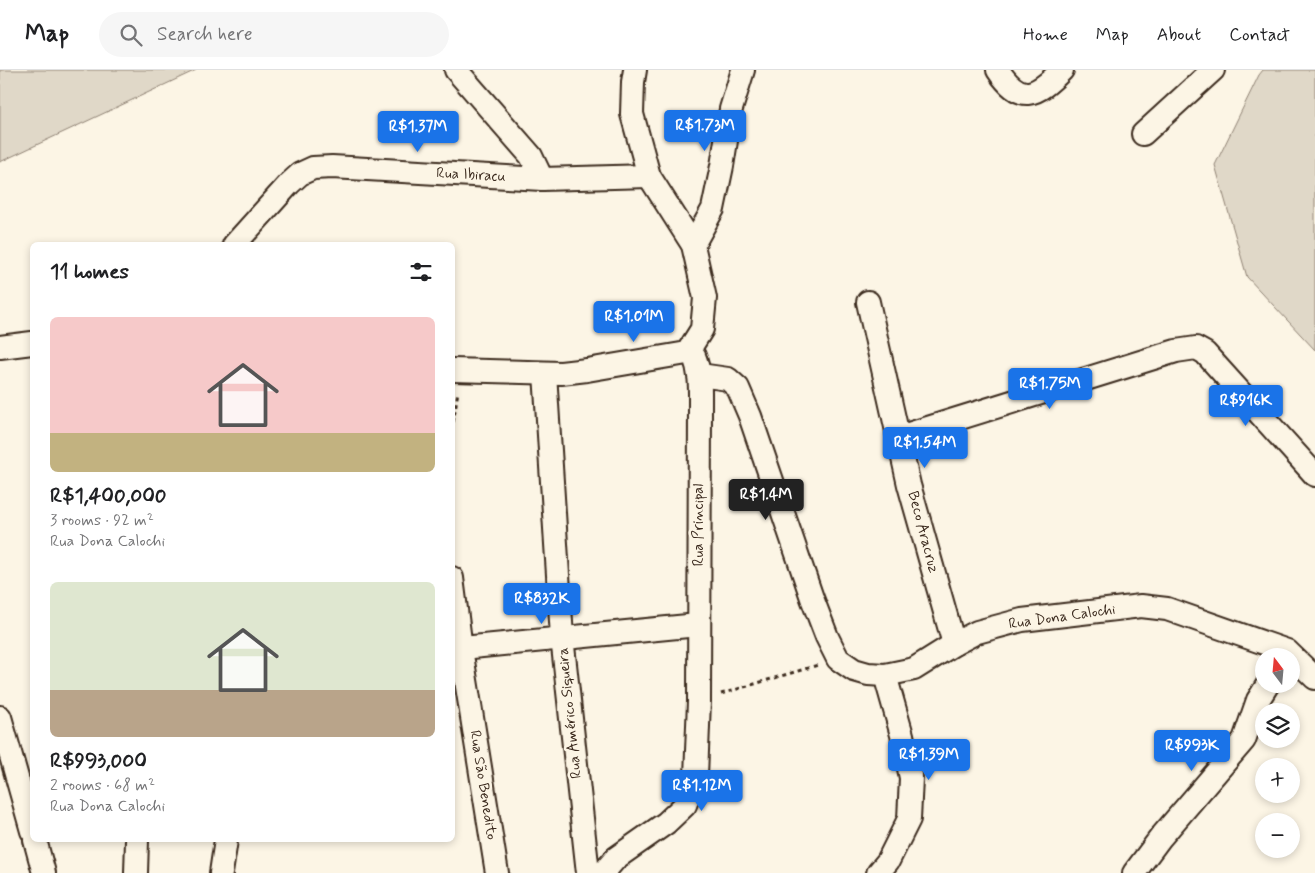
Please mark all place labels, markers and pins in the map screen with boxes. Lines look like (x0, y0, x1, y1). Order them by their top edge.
pin: R$1.73M (659, 109, 751, 152)
pin: R$1.37M (372, 111, 464, 153)
pin: R$1.01M (588, 300, 680, 343)
pin: R$1.75M (1004, 368, 1096, 410)
pin: R$916K (1205, 384, 1287, 427)
pin: R$1.54M (879, 426, 971, 469)
pin: R$1.4M (725, 478, 807, 521)
pin: R$832K (501, 582, 583, 625)
pin: R$993K (1151, 730, 1233, 772)
pin: R$1.39M (883, 738, 975, 781)
pin: R$1.12M (656, 770, 748, 812)

